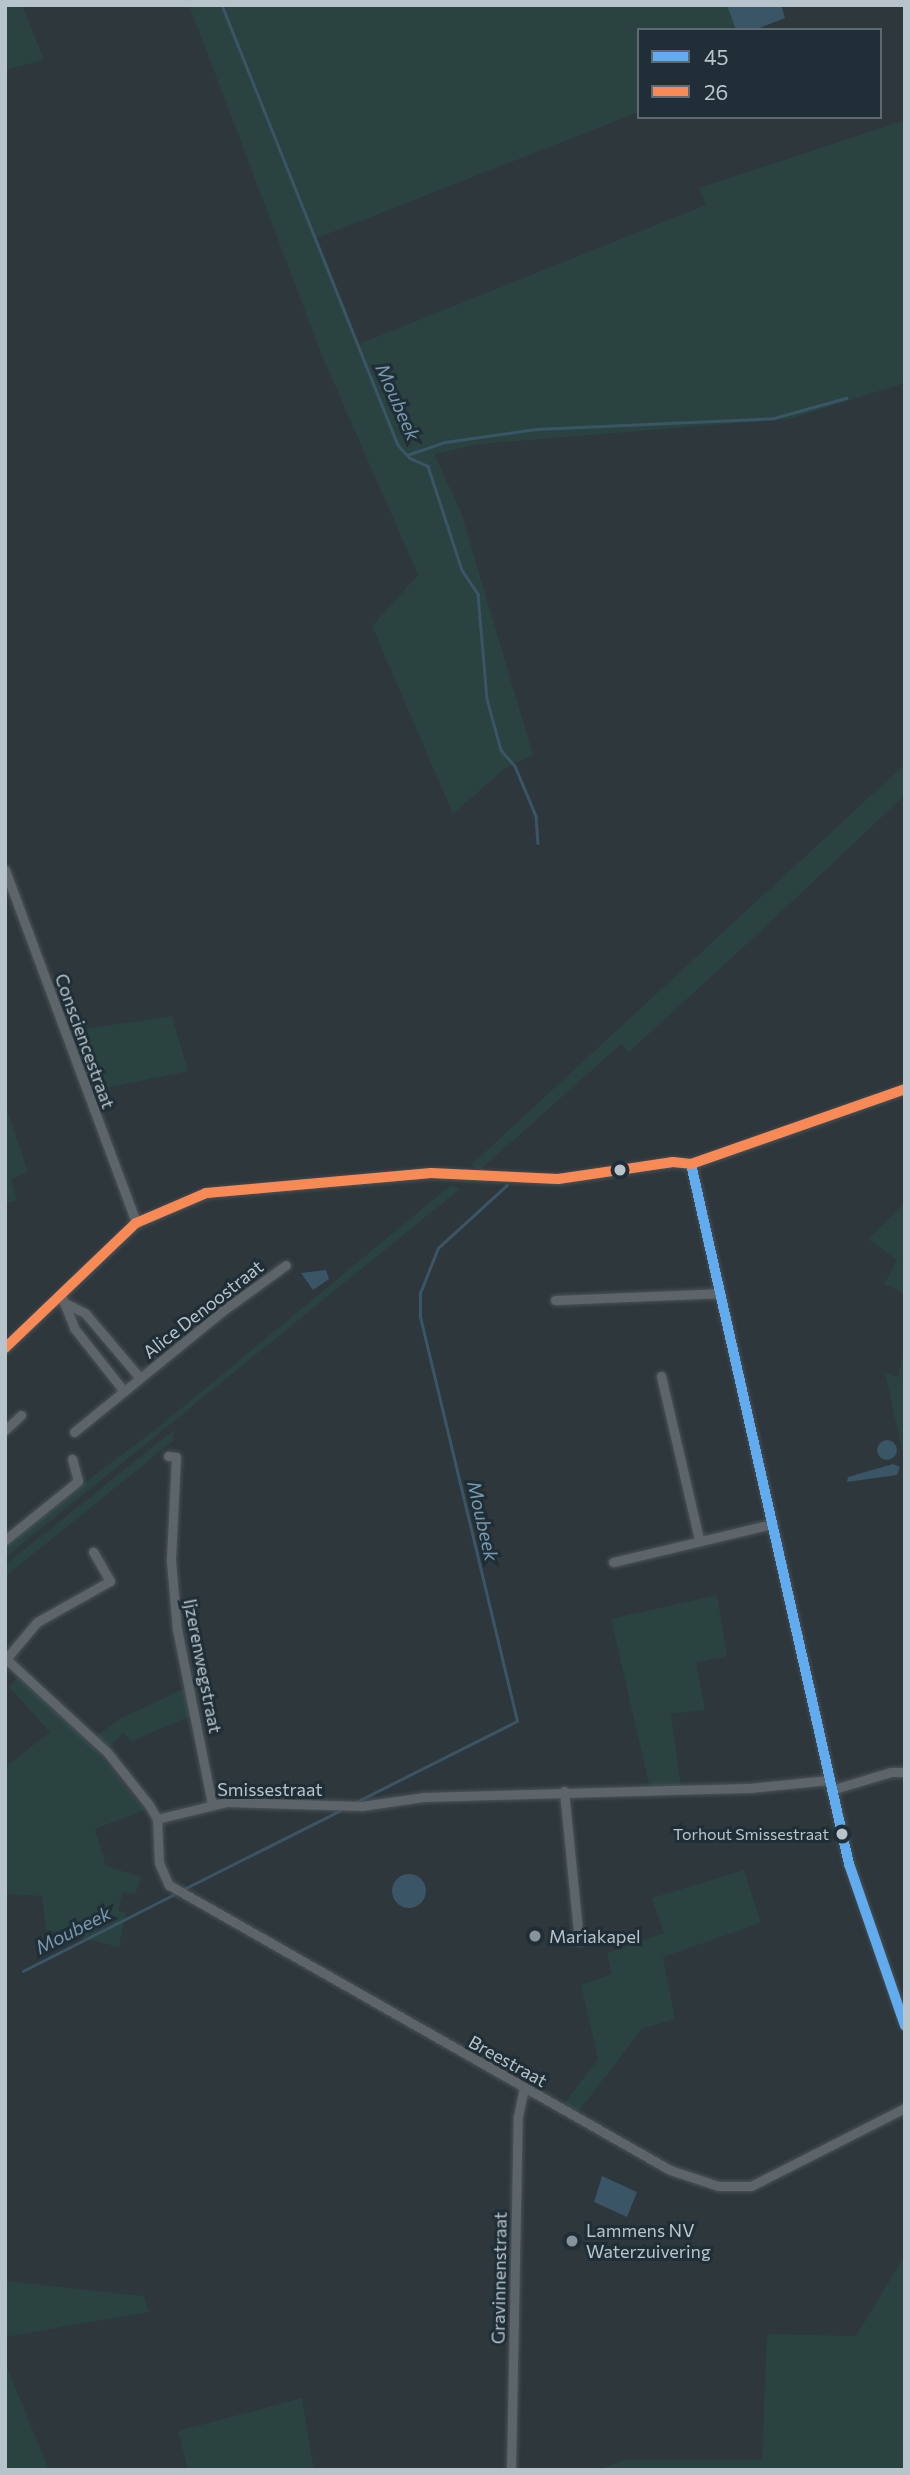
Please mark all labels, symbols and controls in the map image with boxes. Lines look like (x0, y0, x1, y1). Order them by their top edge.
legend (637, 28, 882, 119)
text: 45 (704, 44, 729, 69)
text: 26 (704, 79, 728, 104)
water label: Moubeek (371, 360, 425, 444)
street label: Consciencestraat (51, 971, 119, 1111)
unlabelled marker (613, 1163, 627, 1177)
street label: Alice Denoostraat (139, 1255, 267, 1363)
water label: Moubeek (463, 1479, 503, 1563)
street label: Ijzerenwegstraat (179, 1597, 227, 1735)
street label: Smissestraat (217, 1778, 323, 1800)
place label: Torhout Smissestraat (673, 1824, 829, 1844)
marker: Torhout Smissestraat (835, 1827, 849, 1841)
water label: Moubeek (31, 1901, 115, 1959)
place label: Mariakapel (549, 1925, 641, 1947)
marker: Mariakapel (527, 1928, 543, 1944)
street label: Breestraat (465, 2031, 551, 2091)
street label: Gravinnenstraat (487, 2212, 511, 2344)
place label: Lammens NV Waterzuivering (586, 2220, 711, 2262)
marker: Lammens NV Waterzuivering (564, 2233, 580, 2249)

